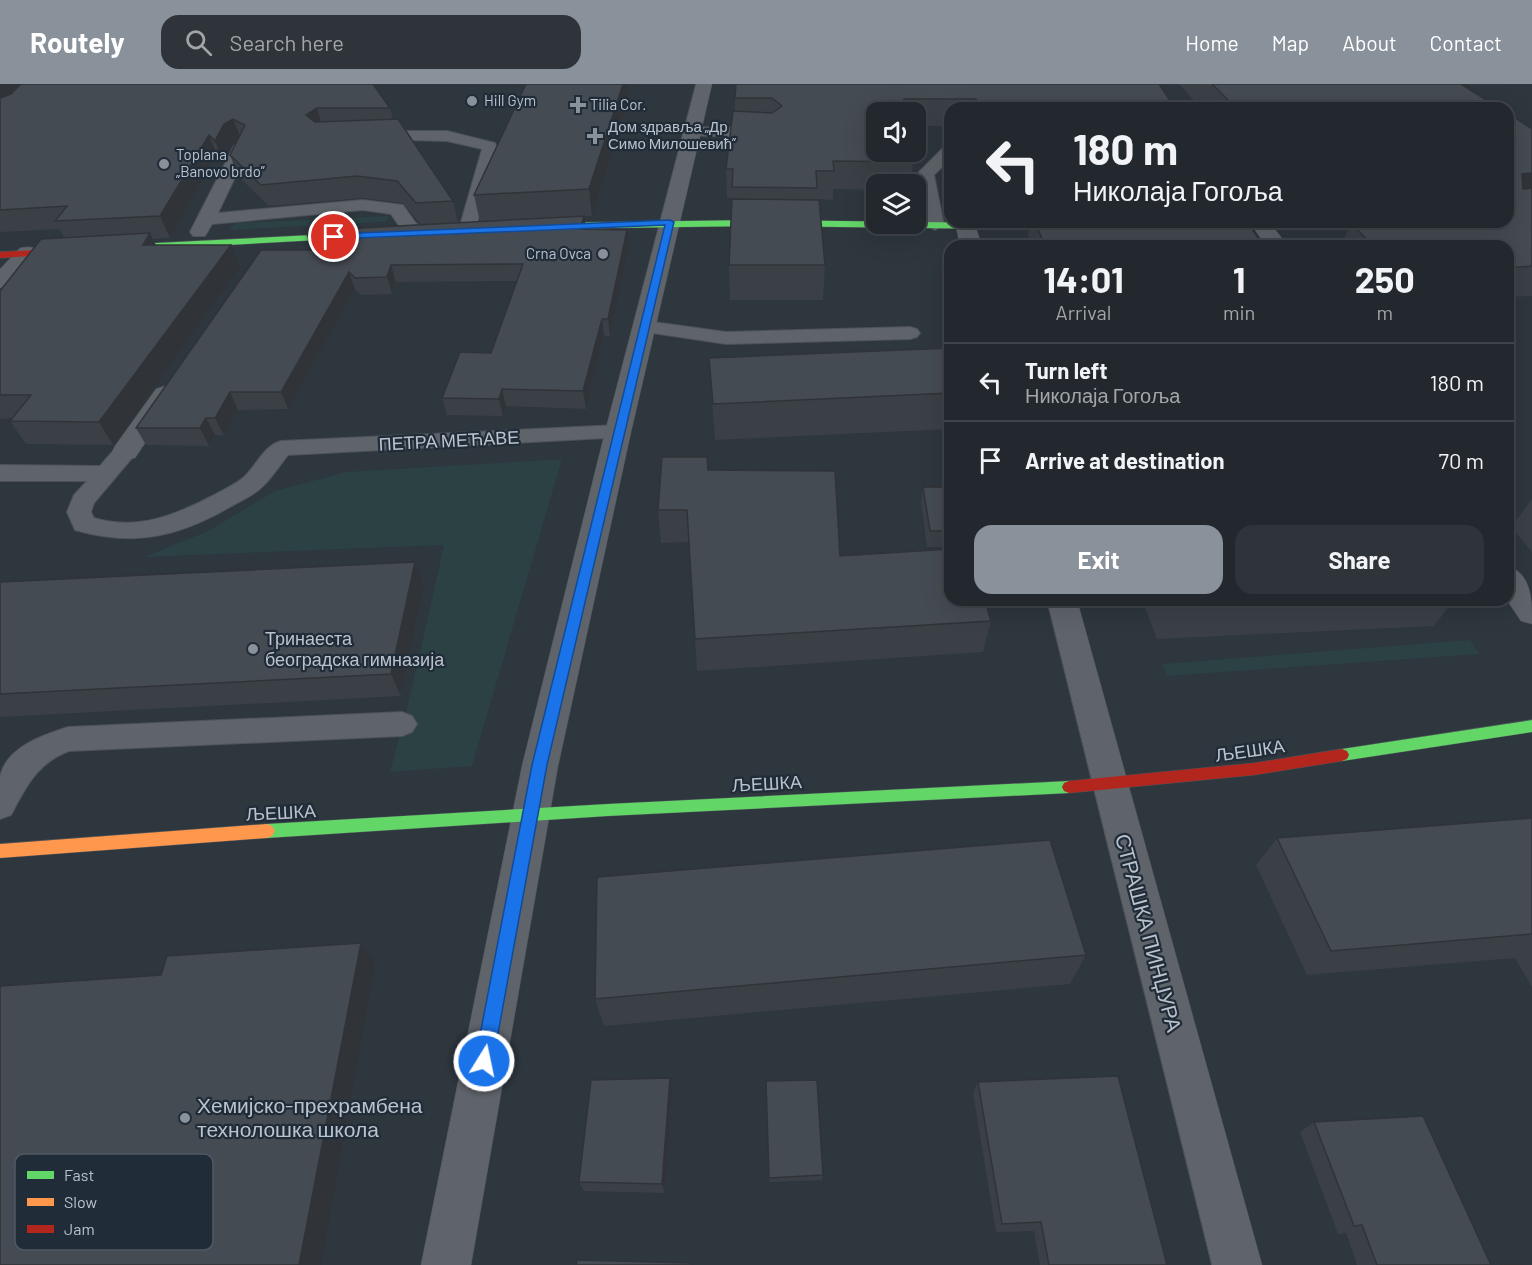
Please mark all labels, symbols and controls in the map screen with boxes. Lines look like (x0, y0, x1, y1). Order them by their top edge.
search box (161, 15, 581, 69)
text: Routely (30, 25, 125, 59)
icon: search (182, 26, 215, 59)
text: Search here (230, 29, 344, 55)
text: Home (1185, 30, 1239, 55)
text: Map (1272, 30, 1309, 55)
text: About (1342, 30, 1397, 55)
text: Contact (1430, 30, 1502, 55)
place label: Hill Gym (484, 91, 536, 109)
marker: Hill Gym (465, 94, 479, 108)
place label: Tilia Cor. (590, 95, 646, 113)
marker: Tilia Cor. (571, 98, 585, 112)
map controls (866, 102, 926, 234)
button: sound (866, 102, 926, 162)
place label: Дом здравља „Др Симо Милошевић” (608, 117, 736, 152)
text: 180 m (1073, 123, 1178, 173)
icon: left (974, 126, 1052, 204)
marker: Дом здравља „Др Симо Милошевић” (586, 127, 604, 145)
place label: Toplana „Banovo brdo” (176, 145, 265, 180)
marker: Toplana „Banovo brdo” (157, 157, 171, 171)
button: layers (866, 174, 926, 234)
text: Николаја Гогоља (1073, 174, 1283, 206)
pin (308, 211, 359, 262)
icon: arrive (317, 220, 350, 253)
place label: Crna Ovca (526, 244, 591, 262)
marker: Crna Ovca (596, 247, 610, 261)
text: 14:01 (1043, 257, 1124, 300)
text: 1 (1233, 257, 1246, 300)
text: 250 (1355, 257, 1415, 300)
text: Arrival (1056, 300, 1111, 324)
text: min (1223, 300, 1255, 324)
text: m (1376, 300, 1393, 324)
text: Turn left (1025, 357, 1108, 383)
icon: left (974, 366, 1007, 399)
text: 180 m (1430, 369, 1484, 395)
text: Николаја Гогоља (1025, 383, 1180, 407)
street label: ПЕТРА МЕЋАВЕ (378, 425, 520, 455)
icon: arrive (974, 444, 1007, 477)
text: Arrive at destination (1025, 447, 1224, 473)
text: 70 m (1439, 447, 1484, 473)
button: Exit (974, 525, 1223, 594)
button: Share (1235, 525, 1484, 594)
place label: Тринаеста београдска гимназија (265, 627, 445, 670)
marker: Тринаеста београдска гимназија (246, 642, 260, 656)
street label: ЉЕШКА (1214, 734, 1286, 766)
street label: ЉЕШКА (731, 770, 802, 796)
street label: ЉЕШКА (245, 799, 316, 825)
street label: СТРАШКА ПИНЏУРА (1111, 831, 1188, 1034)
position arrow (452, 1029, 516, 1093)
place label: Хемијско-прехрамбена технолошка школа (197, 1092, 423, 1141)
marker: Хемијско-прехрамбена технолошка школа (178, 1111, 192, 1125)
legend (15, 1154, 213, 1250)
text: Fast (64, 1165, 94, 1184)
text: Slow (64, 1192, 97, 1211)
text: Jam (64, 1219, 95, 1238)

